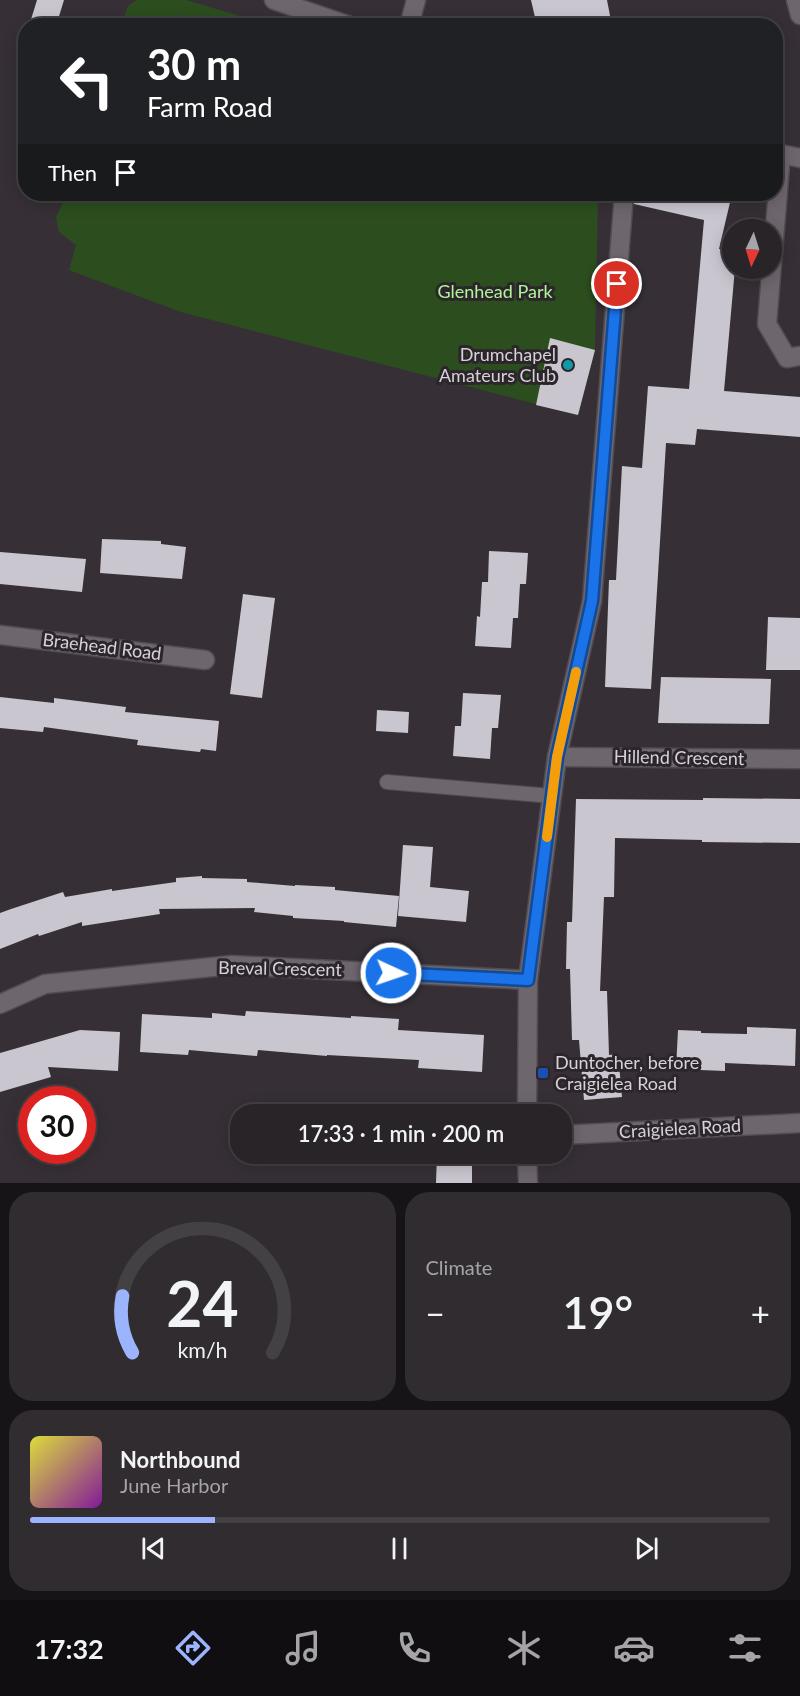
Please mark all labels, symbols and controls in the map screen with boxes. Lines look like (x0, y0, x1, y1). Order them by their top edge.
text: 30 m (147, 39, 241, 89)
icon: left (48, 42, 126, 120)
text: Farm Road (147, 90, 273, 123)
icon: arrive (109, 156, 142, 189)
text: Then (48, 159, 97, 186)
north arrow (722, 219, 782, 279)
map controls (722, 219, 782, 279)
pin (591, 258, 642, 309)
icon: arrive (600, 267, 633, 300)
park label: Glenhead Park (437, 280, 553, 302)
place label: Drumchapel Amateurs Club (439, 343, 556, 386)
marker: Drumchapel Amateurs Club (561, 358, 575, 372)
street label: Braehead Road (42, 628, 163, 664)
street label: Hillend Crescent (614, 745, 745, 769)
position arrow (359, 941, 423, 1005)
street label: Breval Crescent (218, 956, 343, 980)
place label: Duntocher, before Craigielea Road (555, 1051, 699, 1094)
marker: Duntocher, before Craigielea Road (536, 1066, 550, 1080)
speed limit sign: 30 (18, 1086, 96, 1164)
street label: Craigielea Road (618, 1114, 741, 1142)
text: 17:33 · 1 min · 200 m (298, 1120, 504, 1147)
text: Climate (426, 1255, 492, 1279)
text: 24 (166, 1265, 238, 1340)
text: 19° (562, 1285, 633, 1339)
text: − (426, 1293, 445, 1333)
text: + (751, 1293, 770, 1333)
text: km/h (177, 1338, 227, 1364)
text: Northbound (120, 1446, 240, 1473)
text: June Harbor (120, 1473, 228, 1497)
icon: previous (137, 1532, 170, 1565)
icon: pause (383, 1532, 416, 1565)
icon: next (630, 1532, 663, 1565)
icon: directions (172, 1627, 214, 1669)
icon: music (282, 1627, 324, 1669)
icon: phone (393, 1627, 435, 1669)
icon: climate (503, 1627, 545, 1669)
icon: car (613, 1627, 655, 1669)
icon: filters (724, 1627, 766, 1669)
text: 17:32 (34, 1632, 104, 1665)

